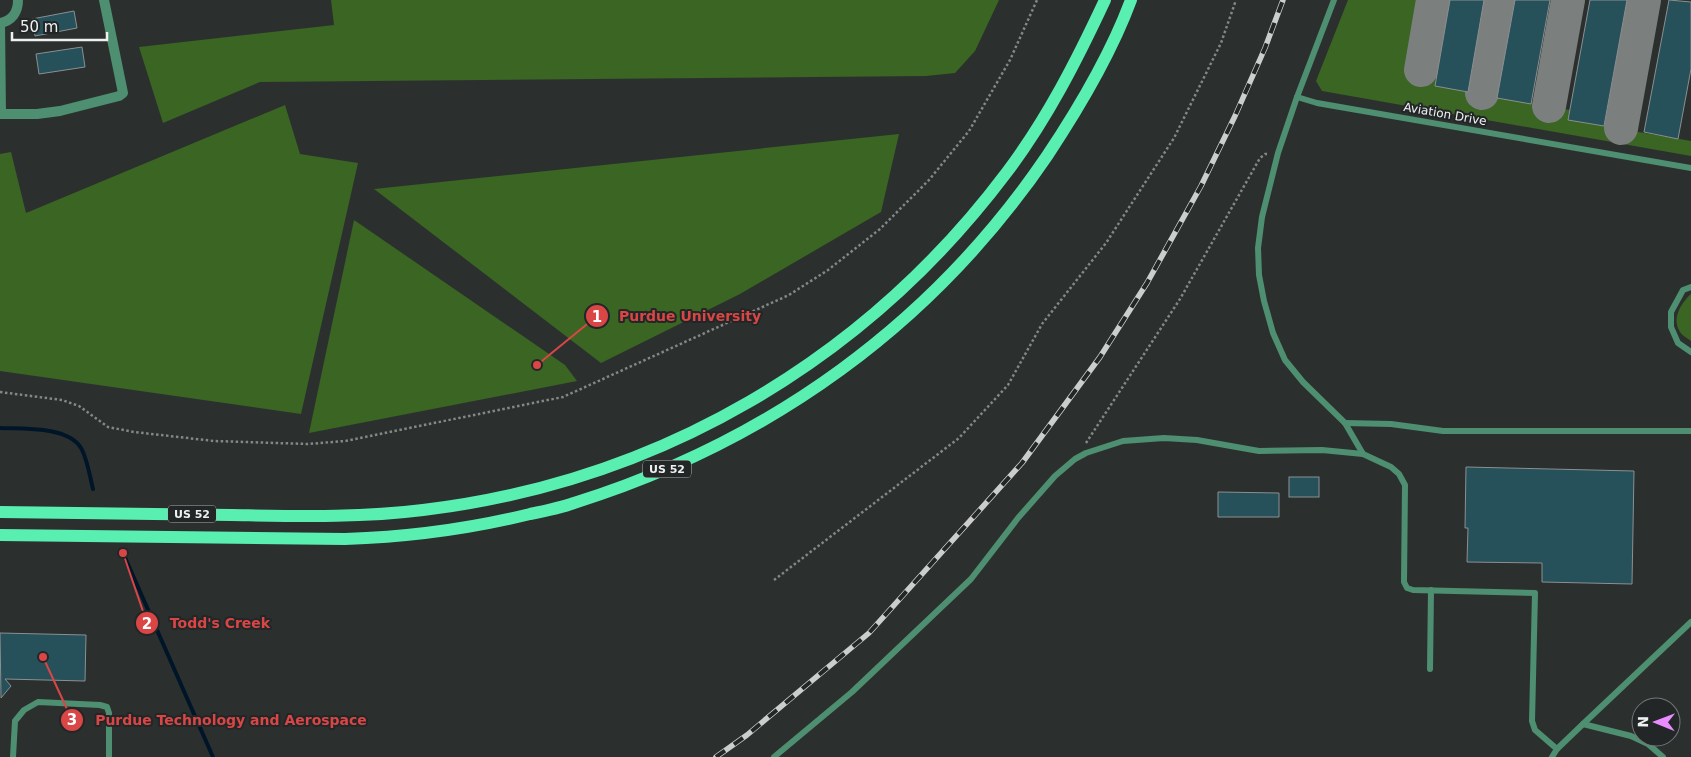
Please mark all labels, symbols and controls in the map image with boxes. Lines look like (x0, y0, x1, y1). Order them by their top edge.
scale bar (12, 10, 108, 42)
text: 50 m (20, 18, 58, 36)
street label: Aviation Drive (1402, 100, 1488, 128)
callout: Purdue University (584, 302, 771, 331)
text: 1 (592, 308, 602, 326)
text: Purdue University (619, 308, 761, 324)
road number: US 52 (643, 460, 691, 478)
road number: US 52 (168, 506, 216, 522)
callout: Todd's Creek (135, 609, 280, 638)
text: 2 (142, 615, 152, 633)
text: Todd's Creek (170, 615, 271, 631)
north arrow (1631, 697, 1681, 747)
callout: Purdue Technology and Aerospace (60, 705, 377, 734)
text: 3 (67, 711, 77, 729)
text: Purdue Technology and Aerospace (95, 712, 367, 728)
text: N (1635, 716, 1651, 728)

